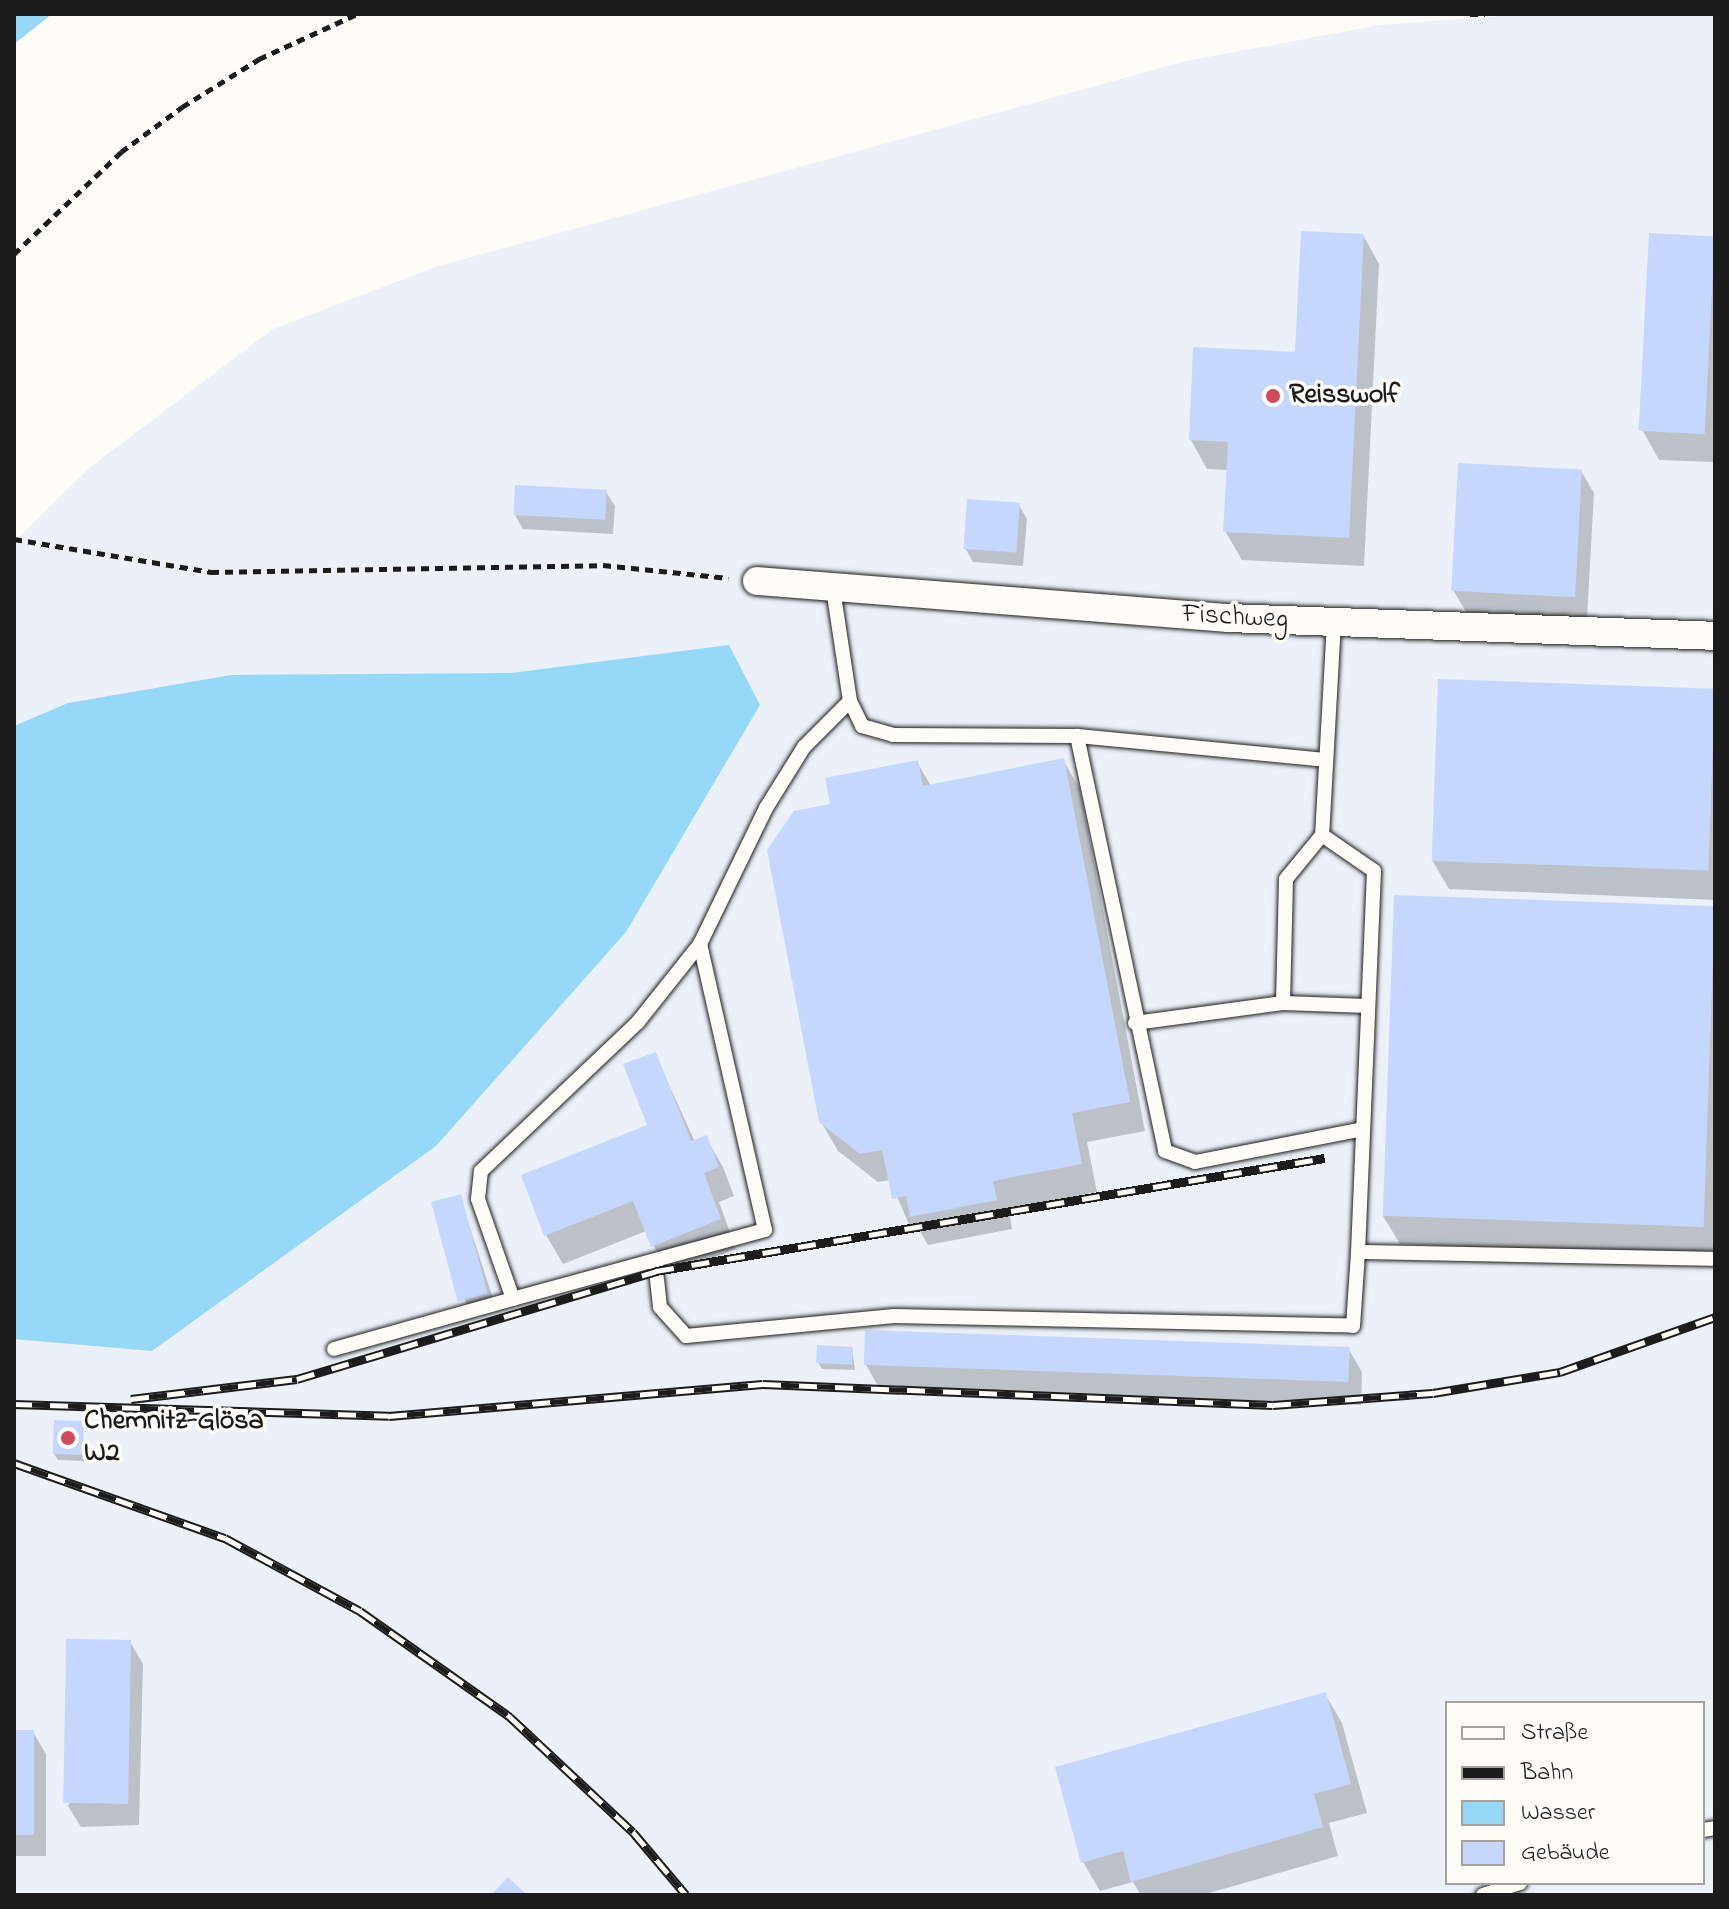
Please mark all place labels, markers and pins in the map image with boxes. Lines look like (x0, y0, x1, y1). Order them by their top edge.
place label: Reisswolf (1289, 379, 1400, 413)
marker: Reisswolf (1264, 387, 1282, 405)
place label: Chemnitz-Glösa W2 (84, 1405, 264, 1471)
marker: Chemnitz-Glösa W2 (59, 1429, 77, 1447)

